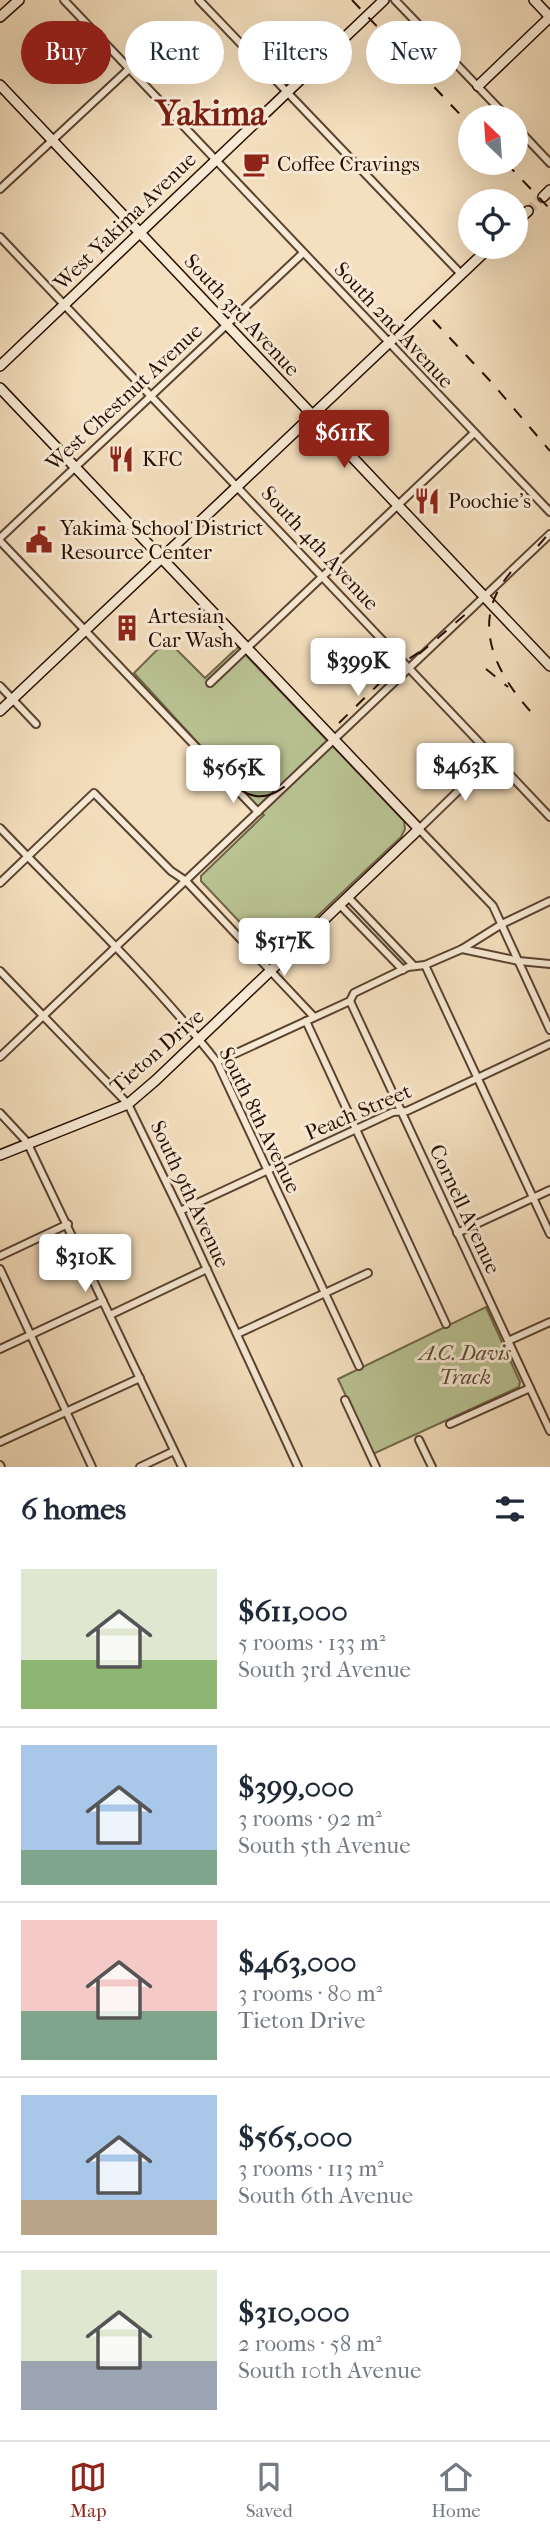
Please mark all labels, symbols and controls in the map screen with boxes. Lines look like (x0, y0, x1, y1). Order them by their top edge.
chip: Buy (21, 21, 111, 84)
chip: Rent (125, 21, 224, 84)
chip: Filters (238, 21, 352, 84)
chip: New (366, 21, 461, 84)
district label: Yakima (154, 93, 267, 134)
north arrow (458, 105, 528, 175)
map controls (458, 105, 528, 259)
street label: West Yakima Avenue (48, 147, 201, 296)
cafe icon: Coffee Cravings (241, 149, 271, 179)
place label: Coffee Cravings (277, 152, 420, 176)
button: locate (458, 189, 528, 259)
street label: South 3rd Avenue (179, 249, 305, 381)
street label: South 2nd Avenue (329, 257, 459, 393)
street label: West Chestnut Avenue (40, 319, 207, 476)
pin: $611K (295, 410, 393, 470)
text: $611K (315, 419, 373, 446)
restaurant icon: KFC (106, 444, 136, 474)
place label: KFC (142, 447, 183, 471)
street label: South 4th Avenue (256, 481, 384, 615)
restaurant icon: Poochie's (412, 486, 442, 516)
place label: Poochie's (448, 489, 531, 513)
place label: Yakima School District Resource Center (59, 516, 264, 564)
public building icon: Yakima School District Resource Center (24, 525, 54, 555)
place label: Artesian Car Wash (147, 604, 234, 652)
building icon: Artesian Car Wash (112, 613, 142, 643)
pin: $399K (309, 638, 407, 698)
text: $399K (327, 647, 389, 674)
pin: $463K (416, 744, 514, 803)
pin: $565K (184, 746, 282, 805)
text: $463K (433, 752, 497, 779)
text: $565K (202, 754, 264, 781)
pin: $517K (235, 918, 333, 978)
text: $517K (255, 927, 313, 954)
street label: Tieton Drive (105, 1004, 209, 1098)
street label: South 8th Avenue (214, 1043, 306, 1197)
street label: Peach Street (301, 1079, 415, 1145)
street label: South 9th Avenue (145, 1117, 235, 1271)
street label: Cornell Avenue (425, 1141, 505, 1277)
pin: $310K (36, 1234, 134, 1294)
text: $310K (55, 1243, 115, 1270)
park label: A.C. Davis Track (417, 1341, 511, 1389)
icon: filters (491, 1490, 529, 1528)
text: 6 homes (21, 1492, 126, 1527)
text: $611,000 (238, 1594, 348, 1629)
icon: home (77, 1597, 161, 1681)
text: 5 rooms · 133 m² (238, 1629, 385, 1656)
text: South 3rd Avenue (238, 1656, 411, 1683)
text: $399,000 (238, 1770, 354, 1805)
icon: home (77, 1773, 161, 1857)
text: 3 rooms · 92 m² (238, 1805, 382, 1832)
text: South 5th Avenue (238, 1832, 411, 1859)
text: $463,000 (238, 1945, 357, 1980)
icon: home (77, 1948, 161, 2032)
text: 3 rooms · 80 m² (238, 1980, 382, 2007)
text: Tieton Drive (238, 2007, 365, 2034)
text: $565,000 (238, 2120, 353, 2155)
icon: home (77, 2123, 161, 2207)
text: 3 rooms · 113 m² (238, 2155, 384, 2182)
text: South 6th Avenue (238, 2182, 413, 2209)
text: $310,000 (238, 2295, 350, 2330)
icon: home (77, 2298, 161, 2382)
text: 2 rooms · 58 m² (238, 2330, 382, 2357)
text: South 10th Avenue (238, 2357, 421, 2384)
tab: Map (69, 2458, 107, 2522)
tab: Saved (246, 2458, 293, 2522)
tab: Home (431, 2458, 481, 2522)

